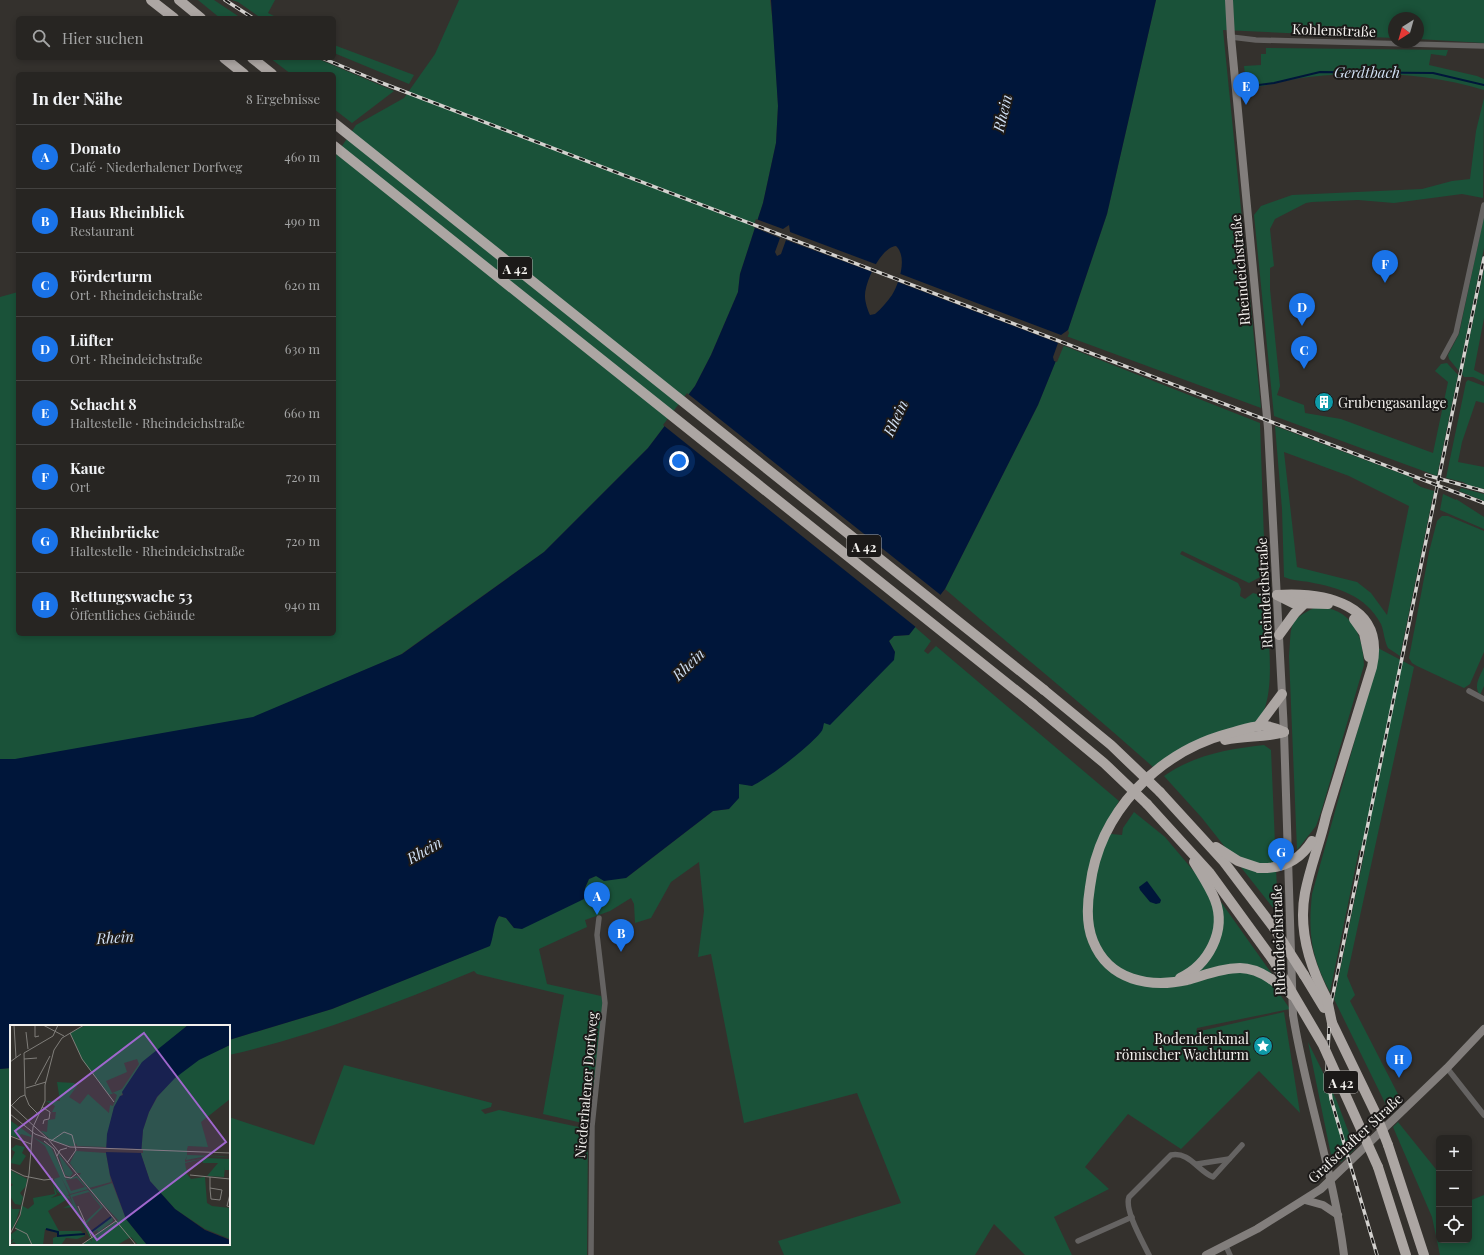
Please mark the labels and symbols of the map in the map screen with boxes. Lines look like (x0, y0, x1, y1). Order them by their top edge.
north arrow (1388, 12, 1424, 48)
street label: Kohlenstraße (1292, 19, 1376, 41)
water label: Gerdtbach (1334, 62, 1400, 82)
pin: E (1233, 72, 1259, 105)
water label: Rhein (988, 92, 1016, 135)
street label: Rheindeichstraße (1226, 214, 1254, 326)
pin: F (1372, 250, 1398, 283)
road number: A 42 (498, 257, 532, 279)
pin: D (1289, 293, 1315, 326)
pin: C (1291, 336, 1317, 369)
building icon: Grubengasanlage (1313, 391, 1335, 413)
place label: Grubengasanlage (1338, 393, 1447, 412)
water label: Rhein (878, 397, 912, 440)
your location (669, 451, 689, 471)
road number: A 42 (847, 535, 881, 557)
street label: Rheindeichstraße (1252, 537, 1276, 649)
water label: Rhein (667, 644, 708, 685)
water label: Rhein (402, 832, 445, 869)
pin: G (1268, 838, 1294, 871)
pin: A (584, 882, 610, 915)
street label: Rheindeichstraße (1267, 884, 1289, 996)
pin: B (608, 919, 634, 952)
water label: Rhein (95, 926, 134, 948)
street label: Niederhalener Dorfweg (570, 1010, 602, 1159)
inset map (10, 1025, 230, 1245)
place label: Bodendenkmal römischer Wachturm (1116, 1029, 1250, 1064)
place icon: Bodendenkmal römischer Wachturm (1252, 1035, 1274, 1057)
pin: H (1386, 1045, 1412, 1078)
road number: A 42 (1324, 1071, 1358, 1093)
street label: Grafschafter Straße (1304, 1089, 1406, 1187)

